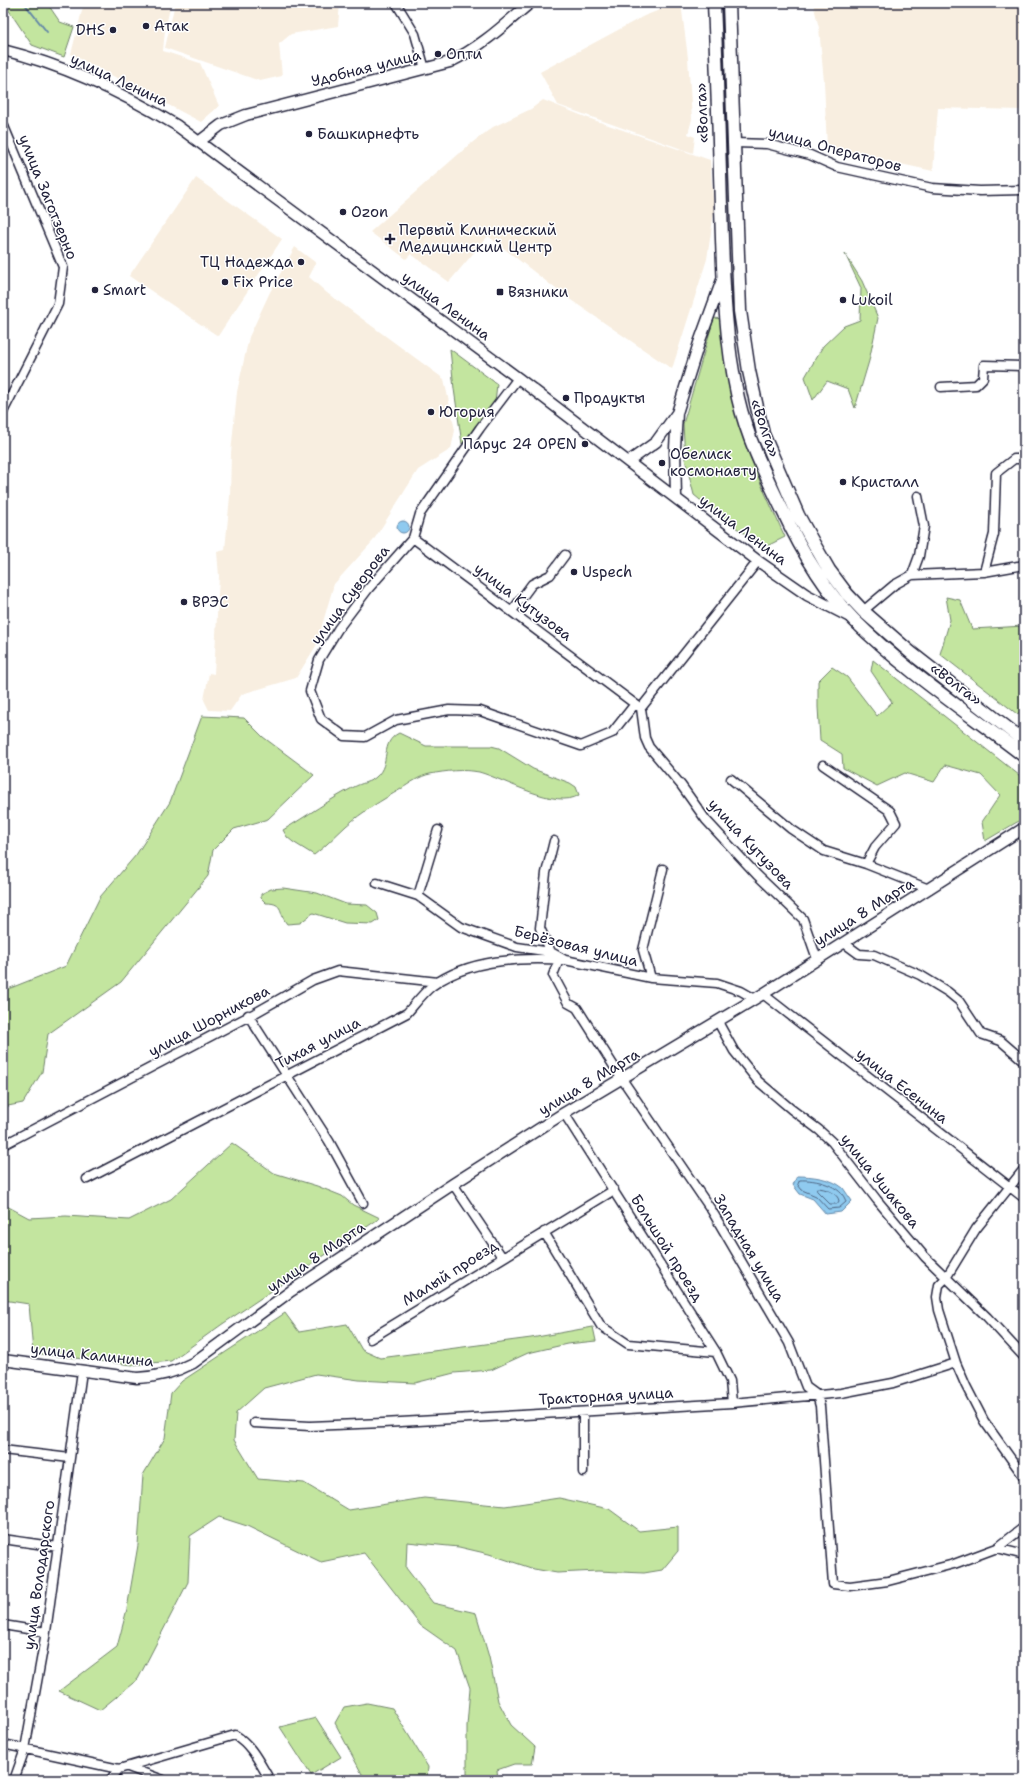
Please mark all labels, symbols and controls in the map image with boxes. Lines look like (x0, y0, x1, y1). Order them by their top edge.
place label: Атак (154, 16, 189, 36)
place label: DHS (76, 20, 105, 40)
marker: Атак (141, 21, 151, 31)
marker: DHS (108, 25, 118, 35)
place label: Опти (446, 44, 482, 64)
street label: Удобная улица (309, 45, 424, 91)
street label: улица Ленина (67, 49, 172, 112)
marker: Опти (433, 49, 443, 59)
street label: «Волга» (691, 83, 713, 143)
street label: улица Операторов (766, 122, 904, 176)
place label: Башкирнефть (317, 124, 419, 144)
marker: Башкирнефть (304, 129, 314, 139)
street label: улица Заготзерно (14, 132, 82, 262)
place label: Ozon (351, 202, 388, 222)
marker: Ozon (338, 207, 348, 217)
place label: Первый Клинический Медицинский Центр (399, 220, 557, 257)
marker: Первый Клинический Медицинский Центр (384, 233, 396, 245)
place label: ТЦ Надежда (200, 252, 294, 272)
marker: ТЦ Надежда (296, 257, 306, 267)
street label: улица Ленина (398, 267, 495, 345)
place label: Fix Price (233, 272, 293, 292)
marker: Fix Price (220, 277, 230, 287)
place label: Smart (103, 280, 146, 300)
place label: Вязники (508, 282, 569, 302)
marker: Smart (90, 285, 100, 295)
marker: Вязники (495, 287, 505, 297)
place label: Lukoil (851, 290, 893, 310)
marker: Lukoil (838, 295, 848, 305)
place label: Продукты (574, 388, 645, 408)
marker: Продукты (561, 393, 571, 403)
street label: «Волга» (746, 396, 784, 460)
place label: Югория (439, 402, 495, 422)
marker: Югория (426, 407, 436, 417)
place label: Парус 24 OPEN (463, 434, 577, 454)
marker: Парус 24 OPEN (580, 439, 590, 449)
place label: Обелиск космонавту (670, 444, 757, 481)
marker: Обелиск космонавту (657, 458, 667, 468)
place label: Кристалл (851, 472, 920, 492)
marker: Кристалл (838, 477, 848, 487)
street label: улица Ленина (695, 490, 792, 570)
street label: улица Суворова (306, 541, 394, 649)
street label: улица Кутузова (470, 559, 577, 646)
place label: Uspech (582, 562, 632, 582)
marker: Uspech (569, 567, 579, 577)
place label: ВРЭС (192, 592, 229, 612)
marker: ВРЭС (179, 597, 189, 607)
street label: «Волга» (926, 658, 986, 710)
street label: улица Кутузова (704, 794, 799, 894)
street label: улица 8 Марта (810, 873, 918, 951)
street label: Берёзовая улица (512, 921, 641, 971)
street label: улица Шорникова (145, 980, 274, 1061)
street label: Тихая улица (272, 1012, 364, 1074)
street label: улица 8 Марта (535, 1044, 644, 1120)
street label: улица Есенина (852, 1044, 953, 1129)
street label: улица Ушакова (836, 1130, 925, 1233)
street label: Западная улица (709, 1190, 789, 1306)
street label: Большой проезд (626, 1191, 708, 1306)
street label: улица 8 Марта (263, 1216, 369, 1297)
street label: Малый проезд (398, 1235, 502, 1311)
street label: улица Калинина (29, 1339, 155, 1371)
street label: Тракторная улица (538, 1382, 675, 1410)
street label: улица Володарского (19, 1499, 59, 1651)

